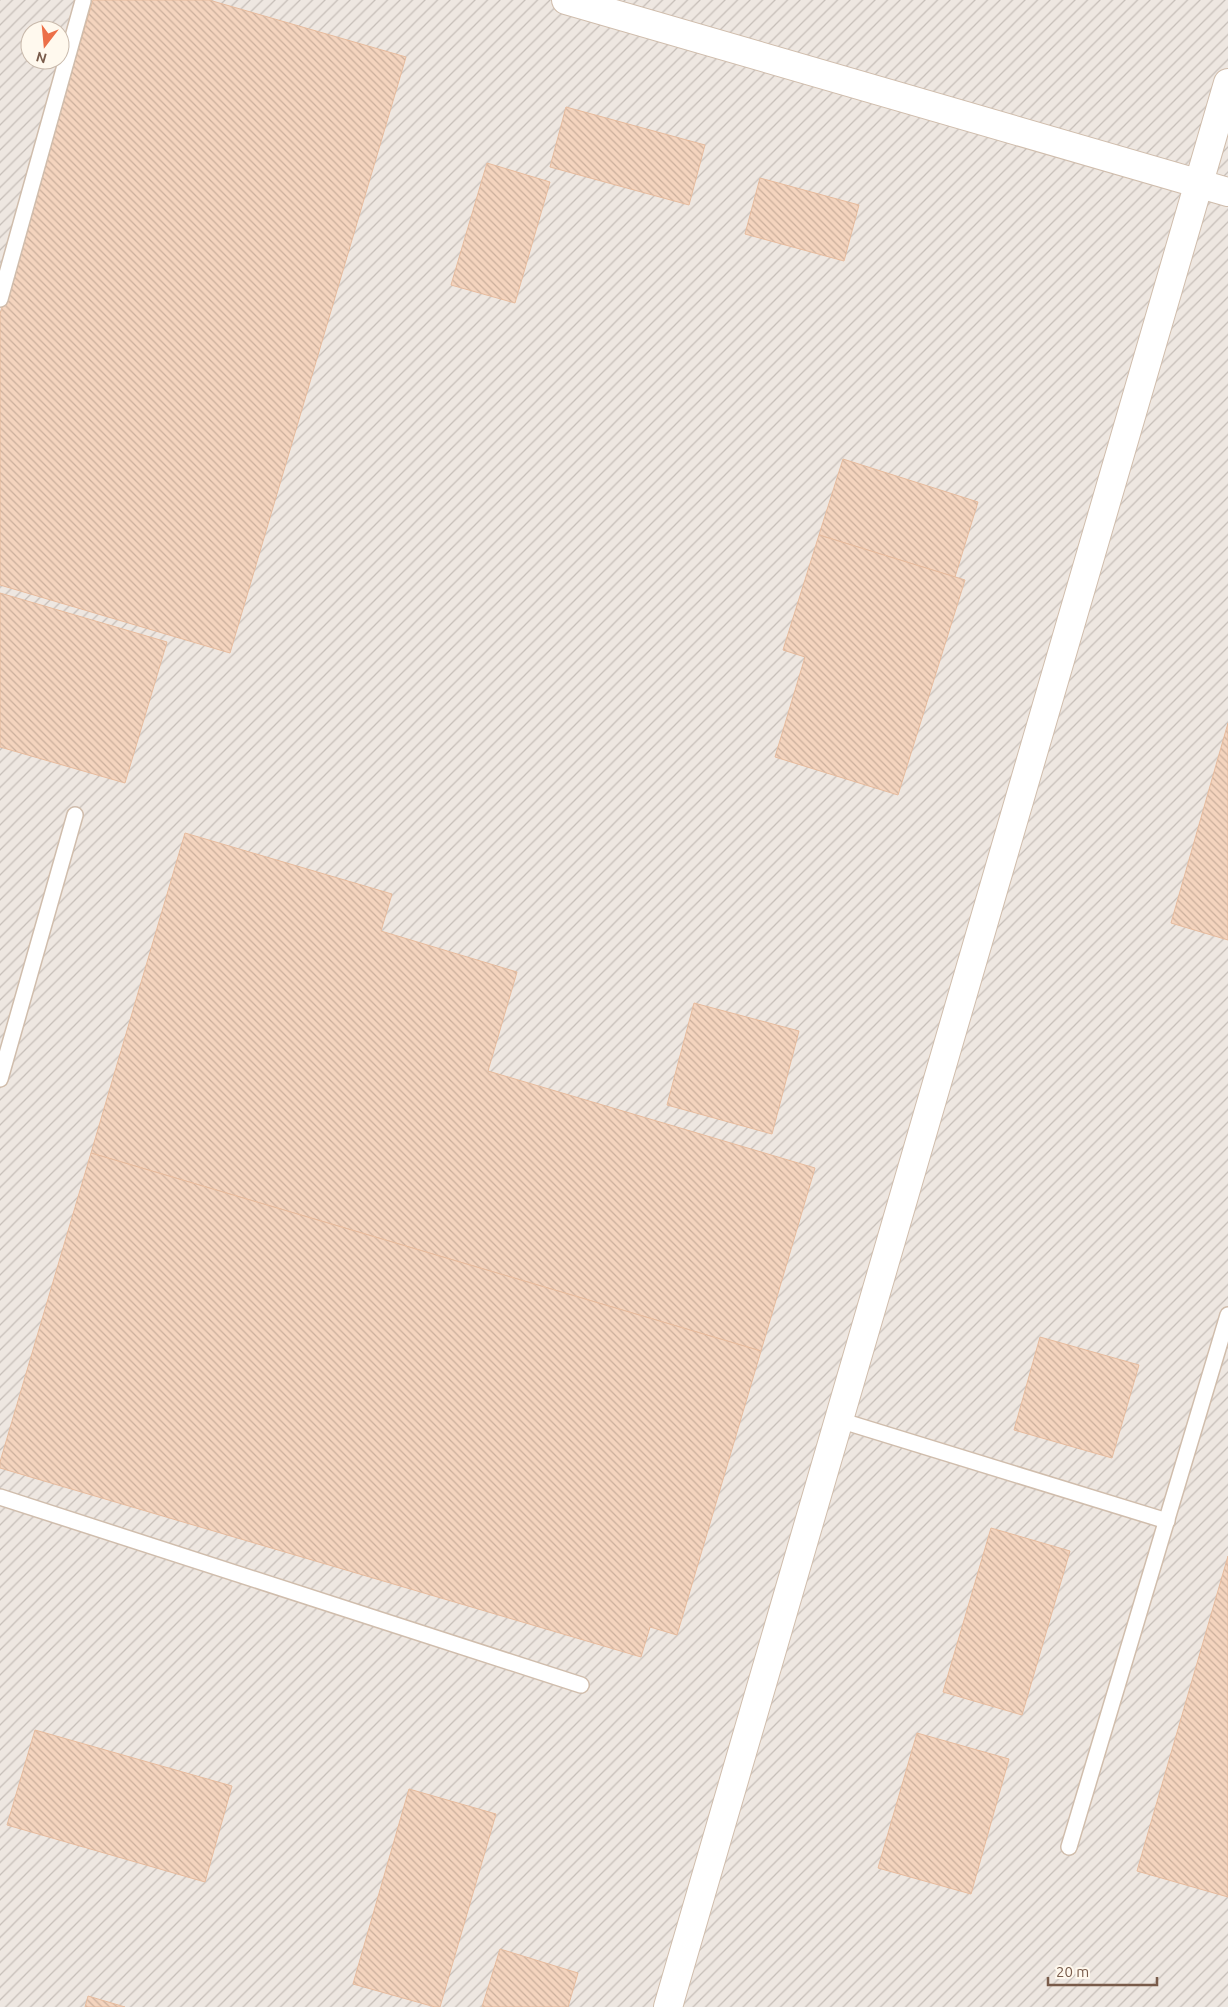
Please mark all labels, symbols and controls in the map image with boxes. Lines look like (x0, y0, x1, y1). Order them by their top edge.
north arrow (20, 20, 70, 70)
text: N (34, 48, 49, 67)
scale bar (1048, 1954, 1157, 1986)
text: 20 m (1056, 1963, 1089, 1980)

